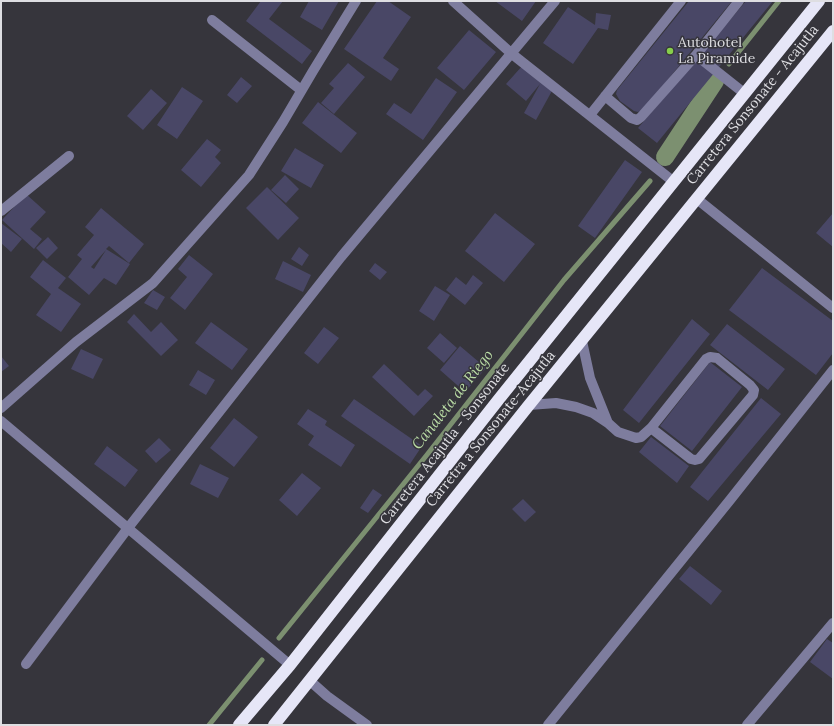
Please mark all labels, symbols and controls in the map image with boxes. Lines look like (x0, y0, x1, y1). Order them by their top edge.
street label: Carretera Sonsonate - Acajutla (683, 22, 823, 188)
place label: Autohotel La Piramide (678, 35, 755, 68)
marker: Autohotel La Piramide (665, 46, 675, 56)
water label: Canaleta de Riego (409, 347, 497, 453)
street label: Carretra a Sonsonate-Acajutla (423, 348, 559, 510)
street label: Carretera Acajutla - Sonsonate (377, 360, 513, 528)

